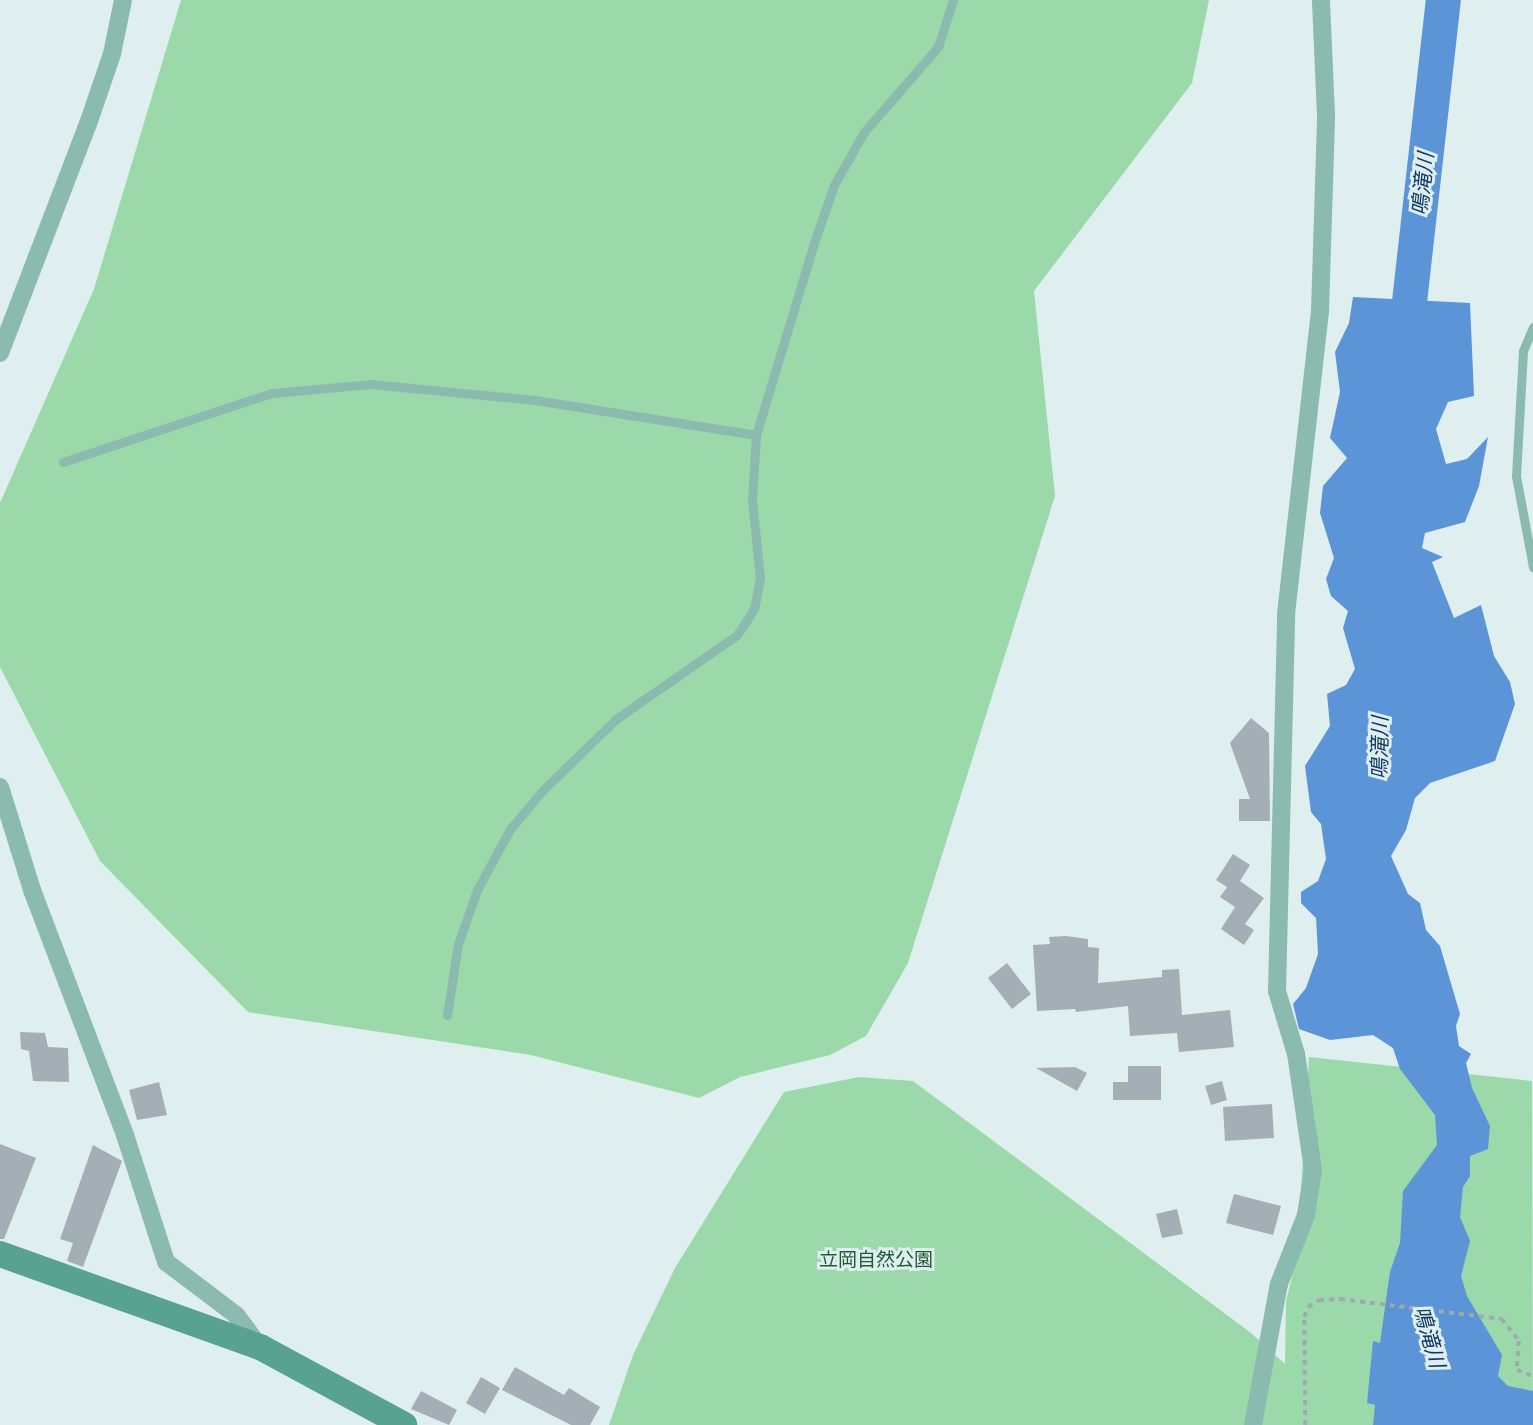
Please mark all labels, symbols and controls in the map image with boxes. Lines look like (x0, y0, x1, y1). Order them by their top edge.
water label: 鳴滝川 (1407, 151, 1439, 217)
water label: 鳴滝川 (1367, 716, 1393, 780)
park label: 立岡自然公園 (819, 1249, 933, 1271)
water label: 鳴滝川 (1408, 1303, 1450, 1371)

